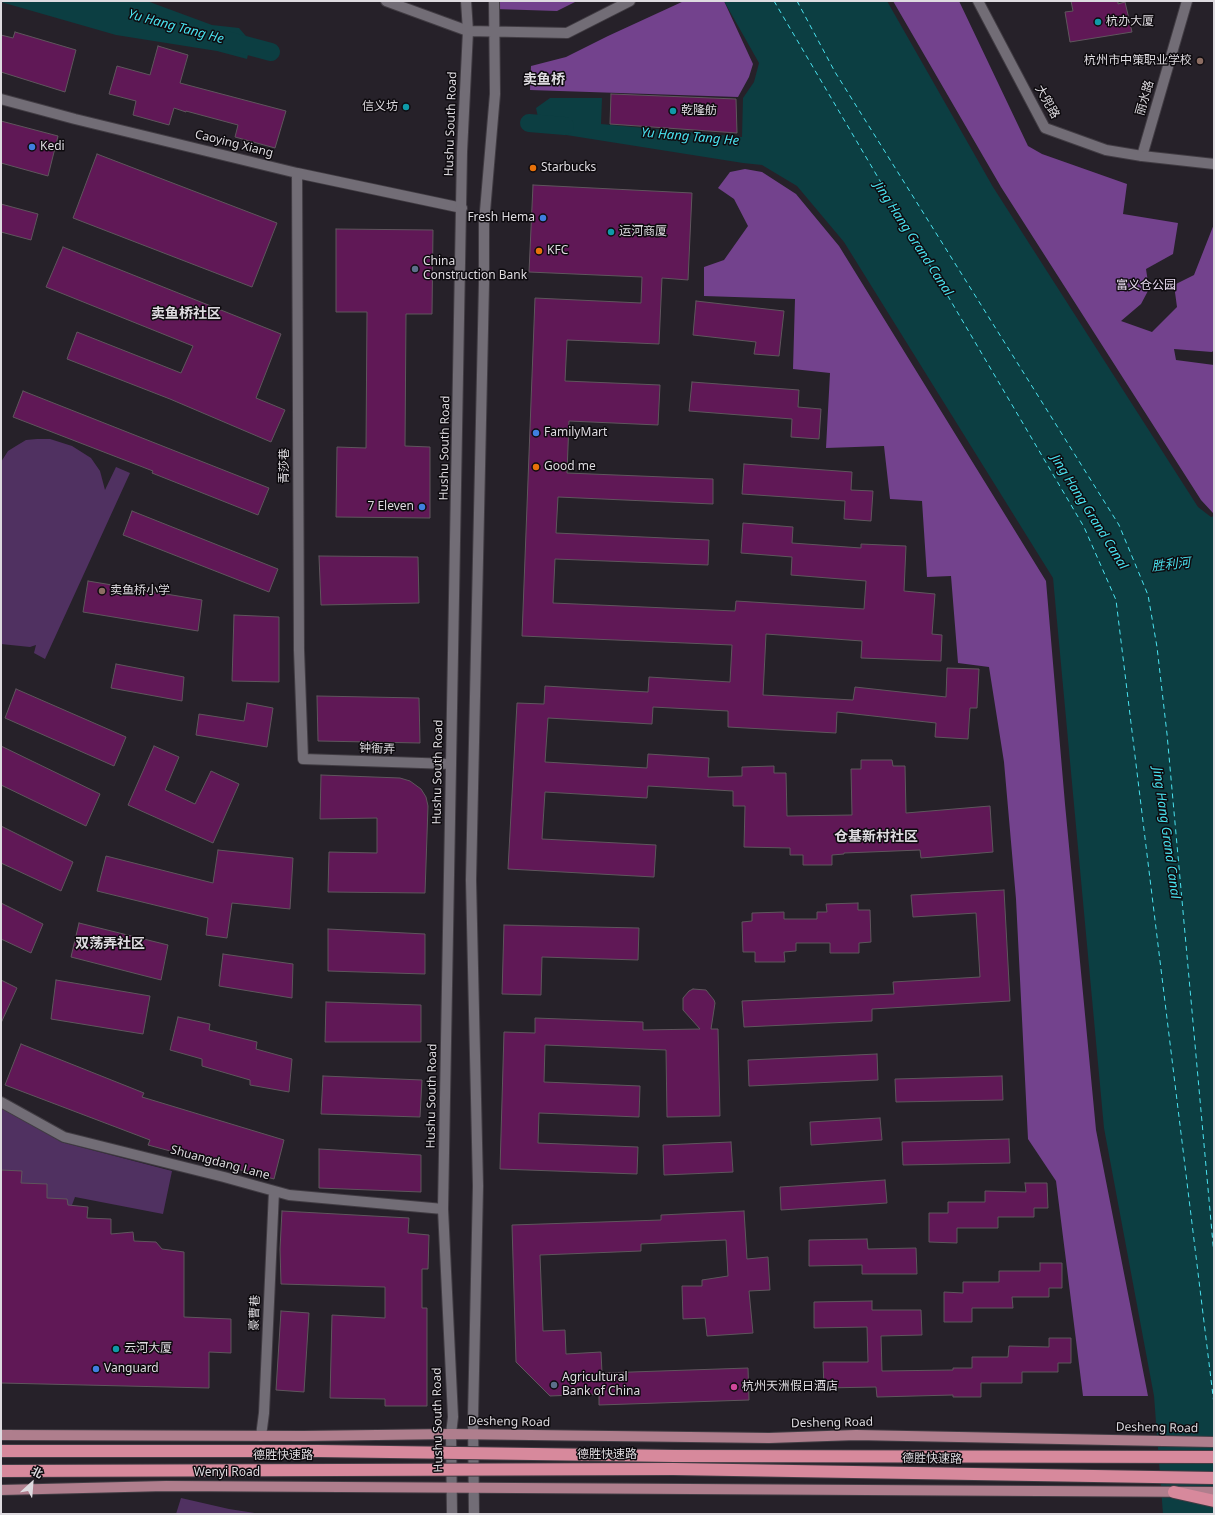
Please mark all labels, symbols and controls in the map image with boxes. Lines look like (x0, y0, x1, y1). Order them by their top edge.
water label: Yu Hang Tang He (126, 7, 226, 47)
place label: 杭办大厦 (1106, 15, 1154, 29)
marker: 杭办大厦 (1093, 17, 1103, 27)
place label: 杭州市中策职业学校 (1084, 54, 1192, 68)
marker: 杭州市中策职业学校 (1195, 56, 1205, 66)
street label: Hushu South Road (442, 71, 460, 177)
district label: 卖鱼桥 (523, 72, 565, 88)
street label: 丽水路 (1133, 79, 1157, 117)
street label: 大兜路 (1032, 83, 1062, 121)
place label: 信义坊 (362, 100, 398, 114)
marker: 信义坊 (401, 102, 411, 112)
place label: 乾隆舫 (681, 104, 717, 118)
marker: 乾隆舫 (668, 106, 678, 116)
water label: Yu Hang Tang He (640, 125, 740, 149)
street label: Caoying Xiang (193, 127, 275, 161)
place label: Kedi (40, 140, 65, 154)
marker: Kedi (27, 142, 37, 152)
place label: Starbucks (541, 161, 596, 175)
marker: Starbucks (528, 163, 538, 173)
water label: Jing Hang Grand Canal (870, 179, 956, 299)
place label: Fresh Hema (467, 211, 535, 225)
marker: Fresh Hema (538, 213, 548, 223)
place label: 运河商厦 (619, 225, 667, 239)
marker: 运河商厦 (606, 227, 616, 237)
place label: KFC (547, 244, 568, 258)
marker: KFC (534, 246, 544, 256)
place label: China Construction Bank (423, 255, 527, 283)
marker: China Construction Bank (410, 264, 420, 274)
park label: 富义仓公园 (1116, 279, 1176, 293)
district label: 卖鱼桥社区 (151, 306, 221, 322)
street label: Hushu South Road (437, 395, 453, 501)
place label: FamilyMart (544, 426, 607, 440)
marker: FamilyMart (531, 428, 541, 438)
street label: 青莎巷 (278, 448, 292, 484)
water label: Jing Hang Grand Canal (1047, 452, 1131, 572)
place label: Good me (544, 460, 596, 474)
marker: Good me (531, 462, 541, 472)
place label: 7 Eleven (367, 500, 414, 514)
marker: 7 Eleven (417, 502, 427, 512)
water label: 胜利河 (1151, 555, 1191, 575)
place label: 卖鱼桥小学 (110, 584, 170, 598)
marker: 卖鱼桥小学 (97, 586, 107, 596)
street label: Hushu South Road (430, 719, 446, 825)
street label: 钟衙弄 (359, 741, 395, 757)
water label: Jing Hang Grand Canal (1149, 766, 1183, 900)
district label: 仓基新村社区 (834, 829, 918, 845)
district label: 双荡弄社区 (75, 936, 145, 952)
street label: Hushu South Road (424, 1043, 440, 1149)
street label: Shuangdang Lane (169, 1143, 271, 1183)
street label: 豪曹巷 (247, 1295, 263, 1331)
place label: 云河大厦 (124, 1342, 172, 1356)
marker: 云河大厦 (111, 1344, 121, 1354)
place label: Vanguard (104, 1362, 159, 1376)
marker: Vanguard (91, 1364, 101, 1374)
street label: Hushu South Road (430, 1367, 446, 1473)
place label: Agricultural Bank of China (562, 1371, 640, 1399)
marker: Agricultural Bank of China (549, 1380, 559, 1390)
place label: 杭州天洲假日酒店 (742, 1380, 838, 1394)
marker: 杭州天洲假日酒店 (729, 1382, 739, 1392)
street label: Desheng Road (468, 1414, 550, 1430)
street label: Desheng Road (791, 1415, 873, 1431)
street label: Desheng Road (1116, 1420, 1198, 1436)
street label: 德胜快速路 (577, 1448, 637, 1462)
street label: 德胜快速路 (253, 1449, 313, 1463)
street label: 德胜快速路 (902, 1451, 962, 1467)
north arrow (12, 1463, 52, 1503)
text: 北 (29, 1463, 46, 1481)
street label: Wenyi Road (194, 1466, 260, 1480)

